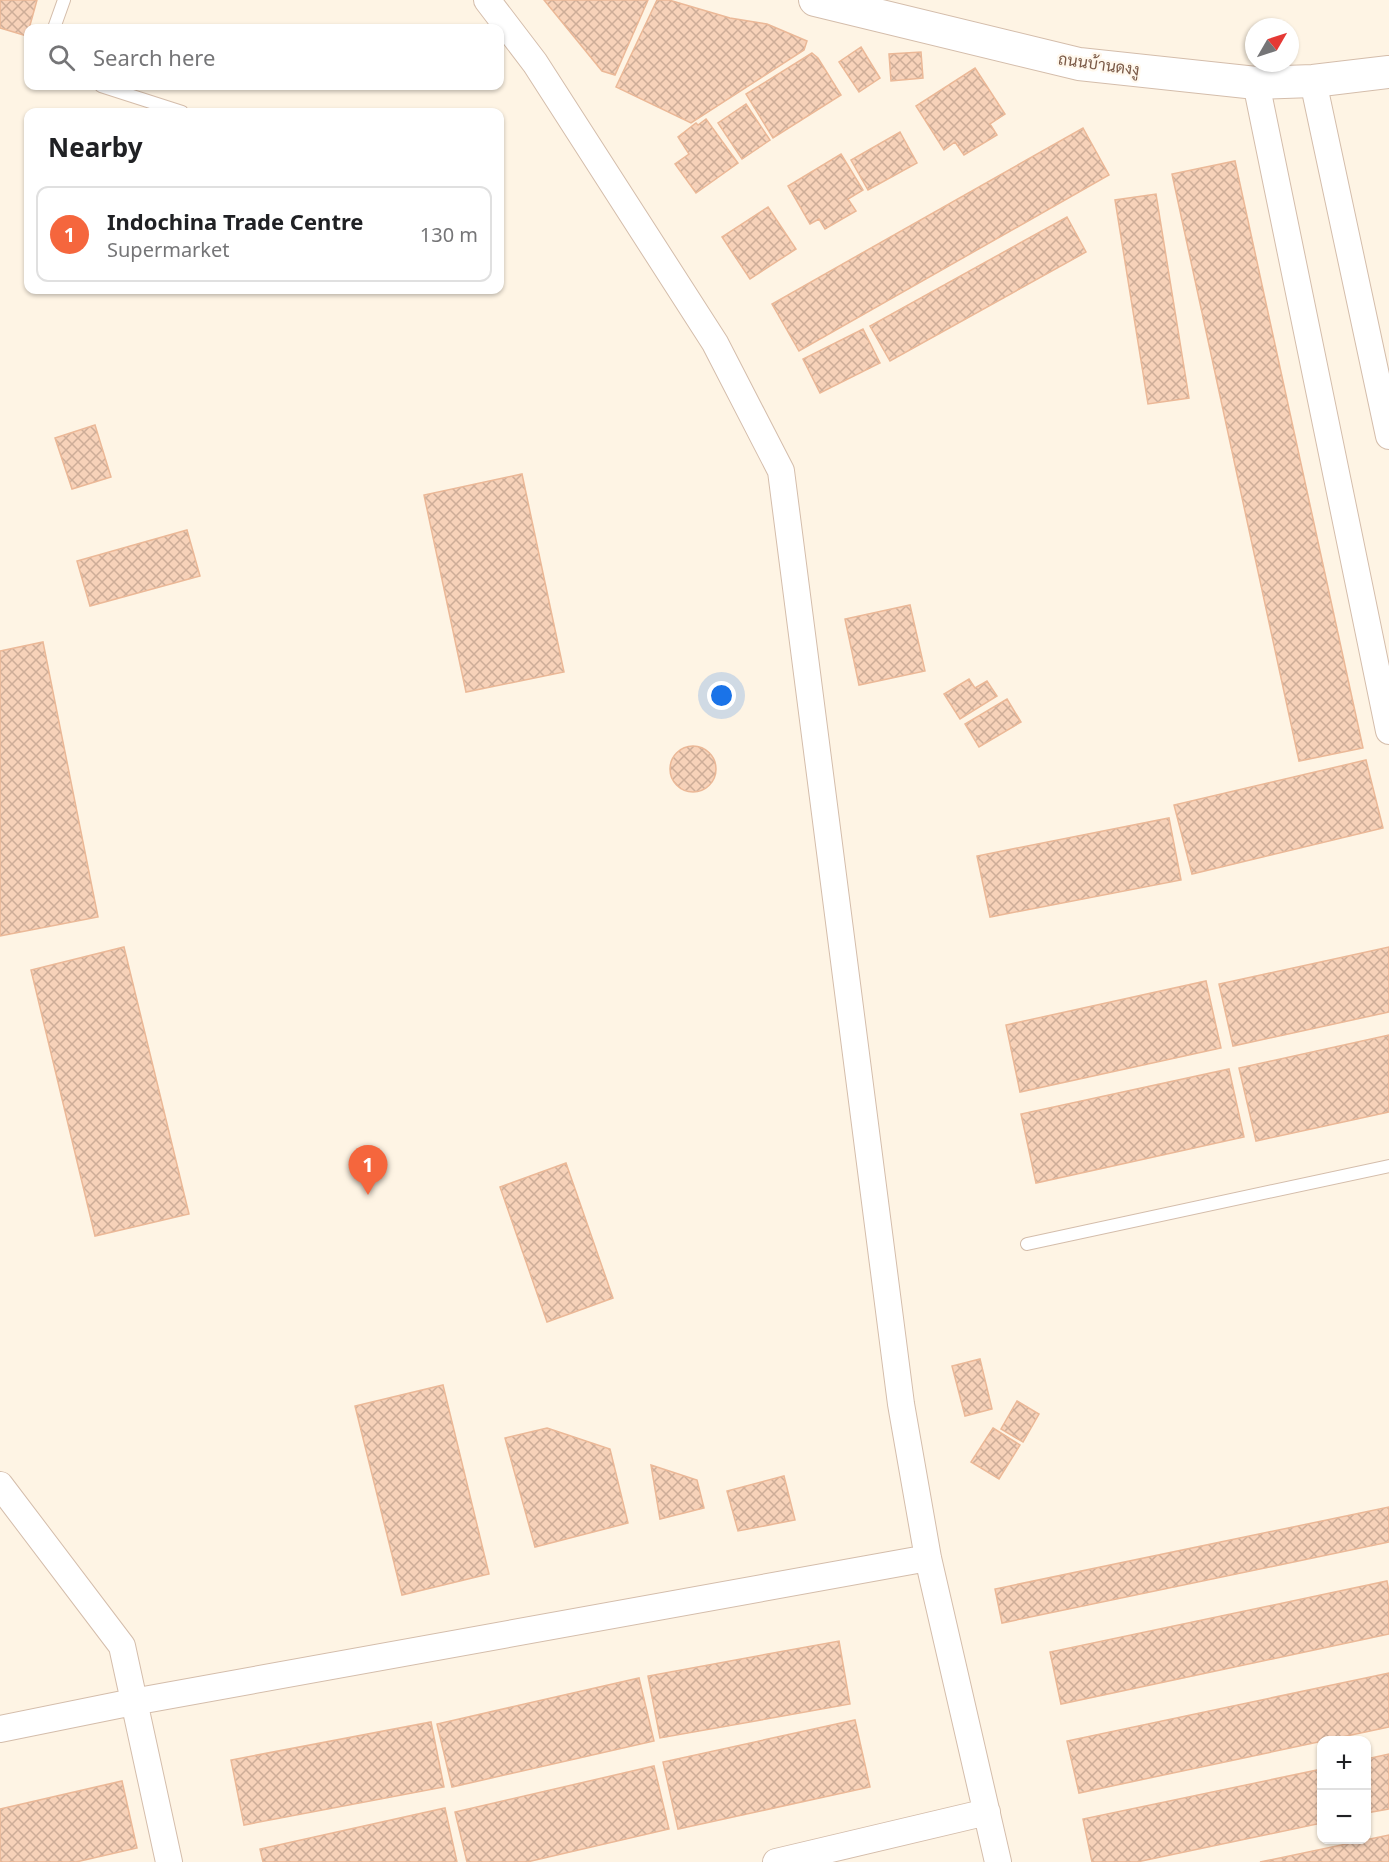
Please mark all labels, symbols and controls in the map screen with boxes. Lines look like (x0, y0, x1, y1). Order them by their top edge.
north arrow (1245, 18, 1299, 72)
search box (24, 24, 504, 90)
icon: search (45, 41, 78, 74)
text: Search here (93, 42, 215, 72)
street label: ถนนบ้านดงงู (1057, 47, 1141, 82)
text: Nearby (48, 129, 143, 165)
text: Indochina Trade Centre (107, 206, 364, 236)
text: 1 (64, 221, 75, 248)
text: 130 m (420, 221, 478, 248)
text: Supermarket (107, 236, 230, 263)
your location (707, 681, 736, 710)
pin: 1 (348, 1146, 388, 1195)
map controls (1317, 1736, 1371, 1844)
button: + (1317, 1736, 1371, 1790)
button: − (1317, 1790, 1371, 1844)

